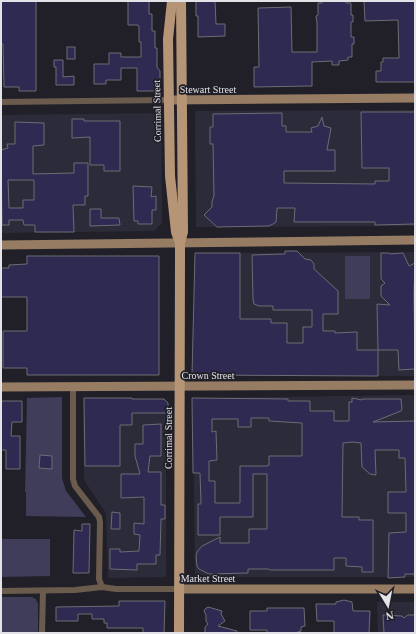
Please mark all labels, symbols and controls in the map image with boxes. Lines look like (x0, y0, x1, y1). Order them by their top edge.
street label: Corrimal Street (151, 80, 163, 142)
street label: Stewart Street (180, 84, 236, 95)
street label: Crown Street (181, 370, 235, 381)
street label: Corrimal Street (163, 407, 174, 469)
street label: Market Street (181, 573, 236, 584)
north arrow (368, 586, 408, 626)
text: N (385, 609, 395, 622)

